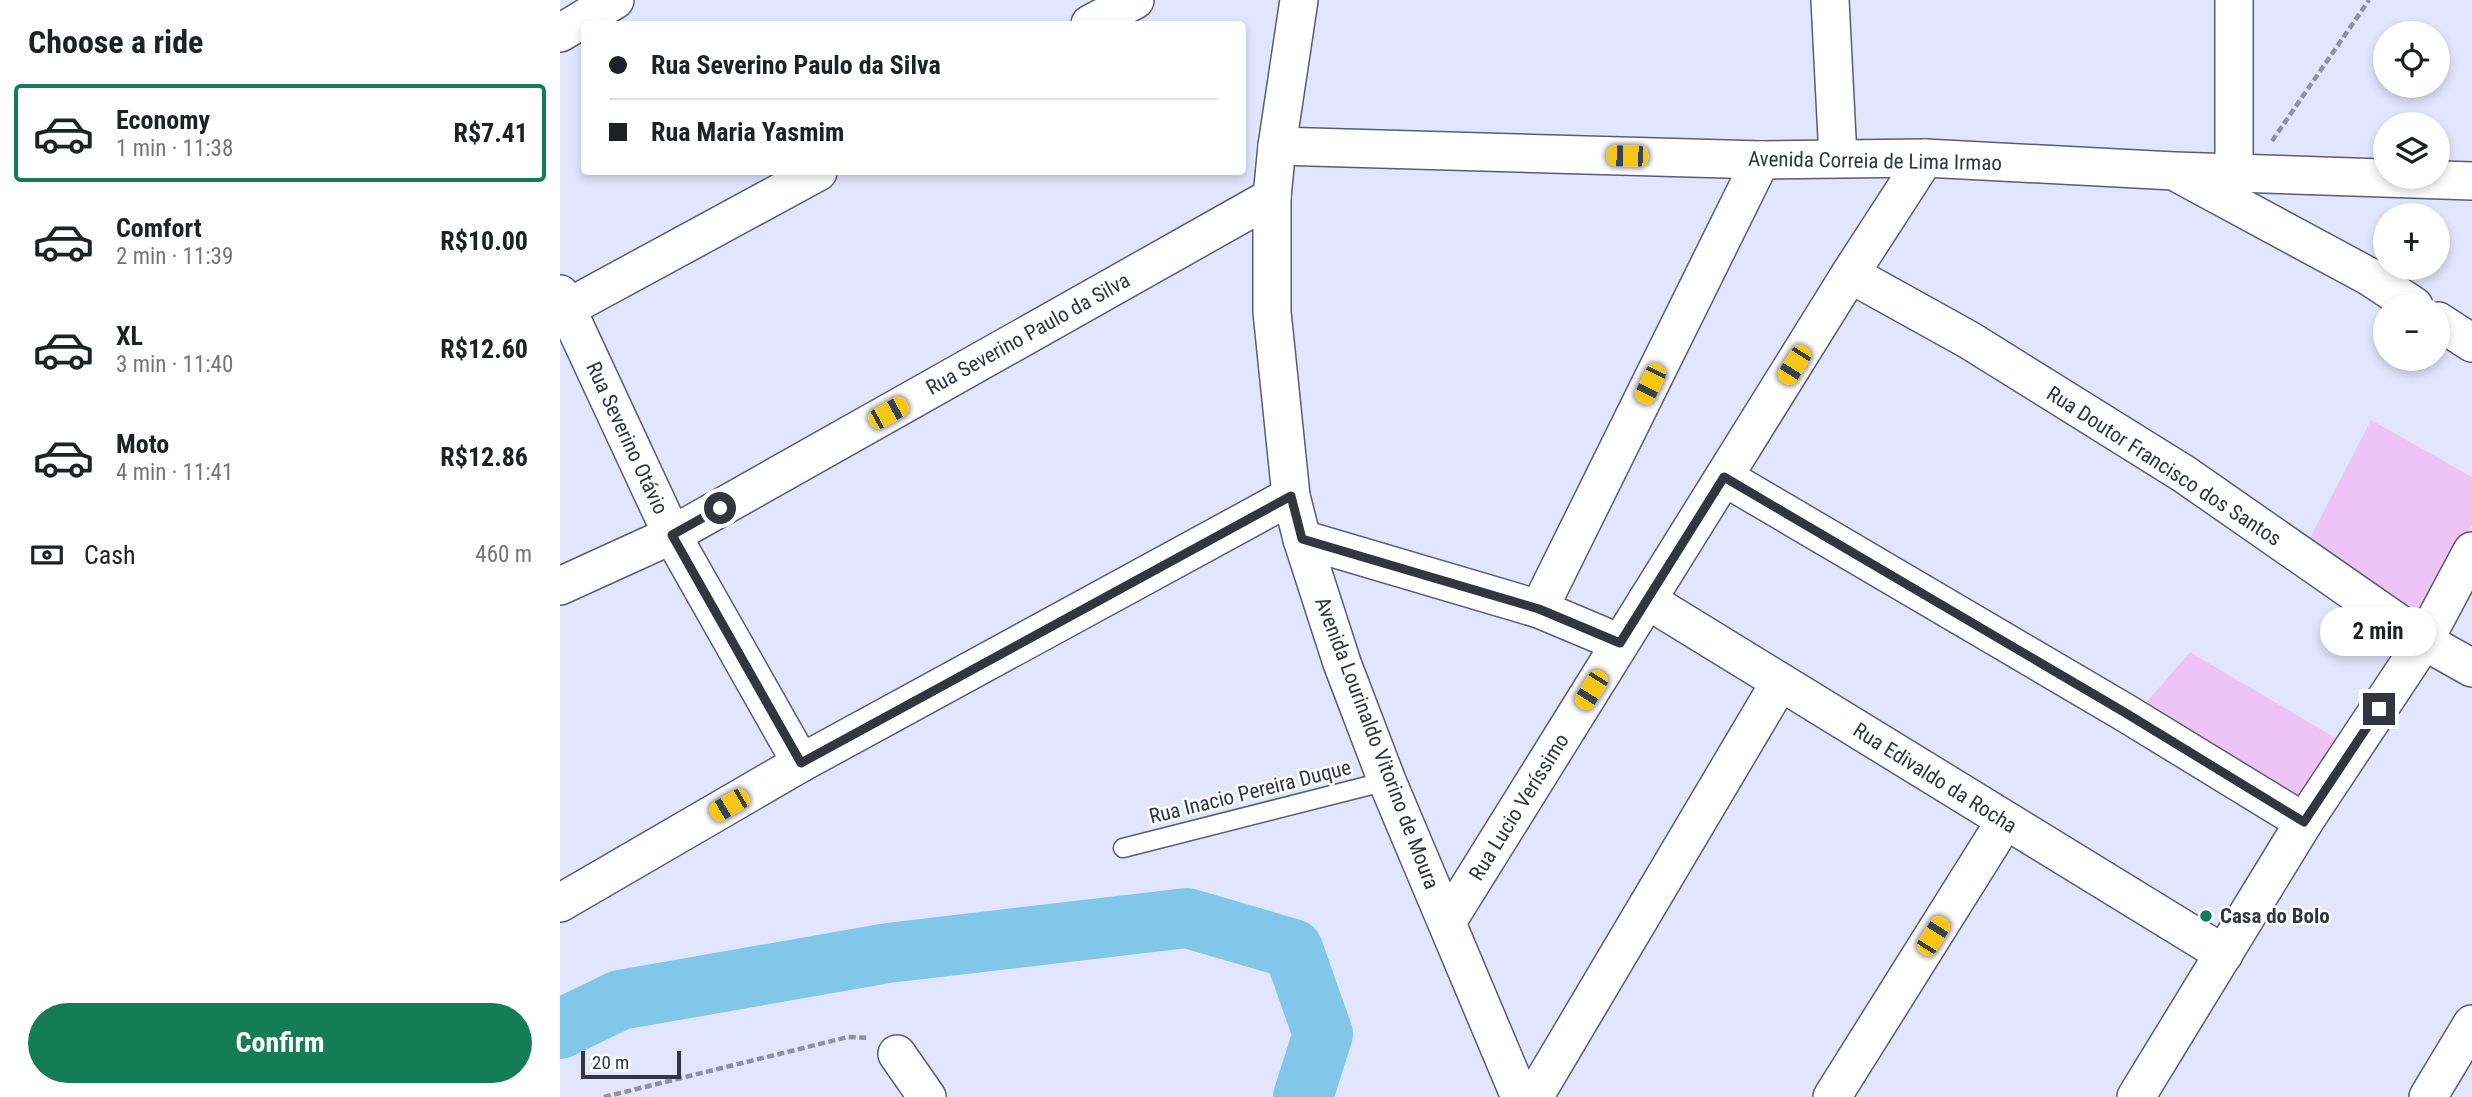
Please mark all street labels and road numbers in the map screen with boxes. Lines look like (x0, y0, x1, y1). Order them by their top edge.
street label: Avenida Correia de Lima Irmao (1748, 147, 2002, 175)
street label: Rua Severino Paulo da Silva (922, 268, 1134, 400)
street label: Rua Severino Otávio (581, 358, 673, 518)
street label: Rua Doutor Francisco dos Santos (2042, 381, 2286, 551)
street label: Avenida Lourinaldo Vitorino de Moura (1310, 594, 1444, 892)
street label: Rua Edivaldo da Rocha (1849, 718, 2021, 838)
street label: Rua Lucio Veríssimo (1464, 729, 1574, 885)
street label: Rua Inacio Pereira Duque (1147, 755, 1354, 829)

